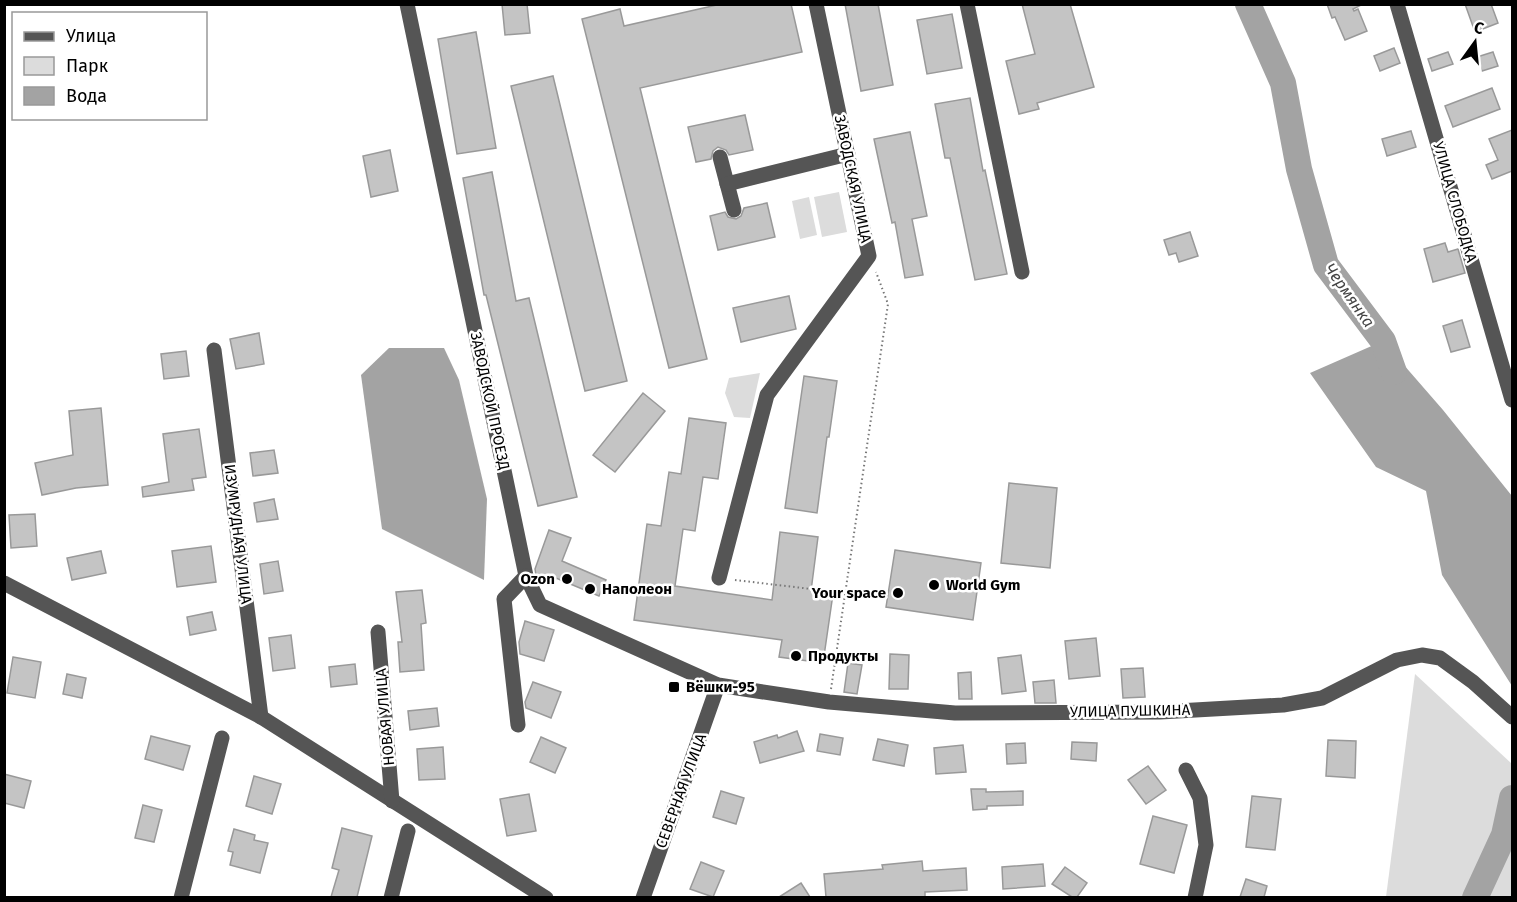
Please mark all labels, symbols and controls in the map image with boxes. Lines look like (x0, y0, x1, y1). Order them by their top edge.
legend (12, 12, 207, 120)
north arrow (1445, 12, 1505, 72)
text: С (1472, 18, 1486, 39)
text: Улица (66, 25, 116, 47)
text: Парк (66, 55, 109, 77)
text: Вода (66, 85, 107, 107)
street label: ЗАВОДСКАЯ УЛИЦА (831, 113, 875, 245)
street label: УЛИЦА СЛОБОДКА (1429, 140, 1481, 265)
water label: Чермянка (1321, 260, 1378, 331)
street label: ЗАВОДСКОЙ ПРОЕЗД (467, 330, 513, 472)
street label: ИЗУМРУДНАЯ УЛИЦА (220, 463, 256, 605)
place label: Ozon (521, 570, 555, 588)
marker: Ozon (560, 572, 574, 586)
place label: World Gym (946, 576, 1020, 594)
marker: World Gym (927, 578, 941, 592)
place label: Наполеон (602, 580, 672, 598)
marker: Наполеон (583, 582, 597, 596)
place label: Your space (811, 584, 886, 602)
marker: Your space (891, 586, 905, 600)
place label: Продукты (808, 647, 878, 665)
marker: Продукты (789, 649, 803, 663)
street label: НОВАЯ УЛИЦА (372, 667, 398, 766)
place label: Вёшки-95 (686, 678, 755, 696)
marker: Вёшки-95 (667, 680, 681, 694)
street label: УЛИЦА ПУШКИНА (1070, 701, 1191, 721)
street label: СЕВЕРНАЯ УЛИЦА (652, 731, 710, 851)

